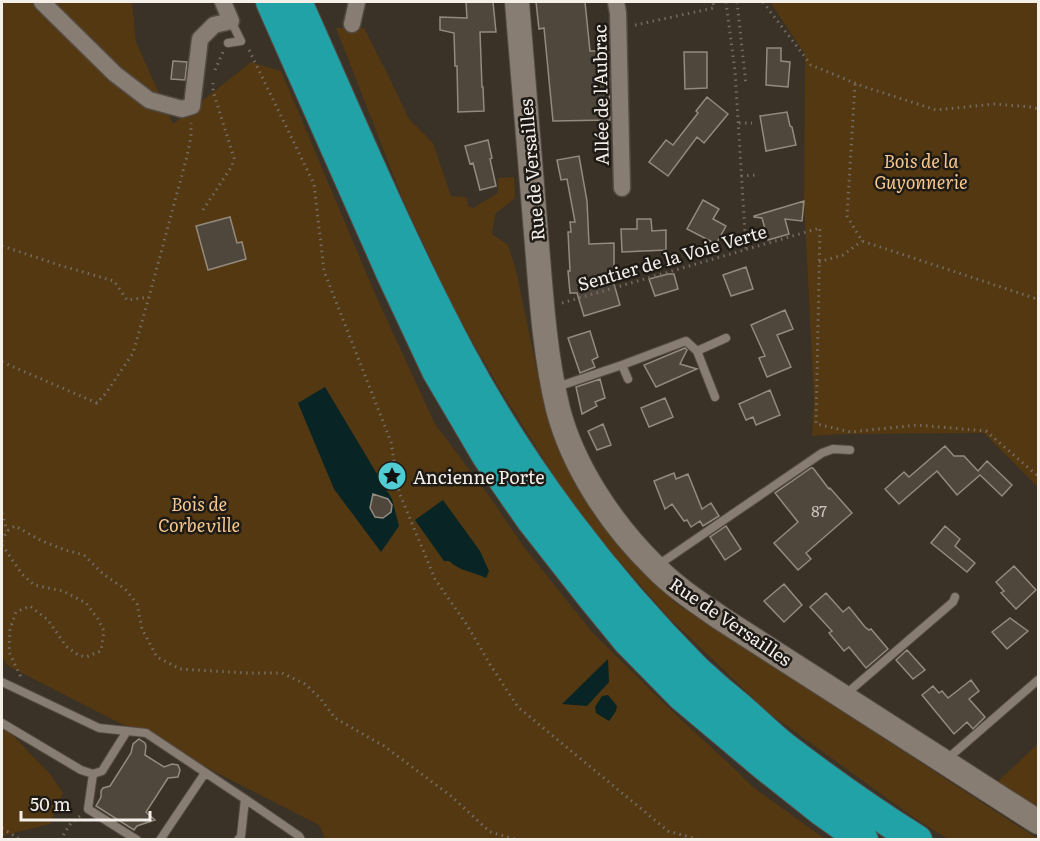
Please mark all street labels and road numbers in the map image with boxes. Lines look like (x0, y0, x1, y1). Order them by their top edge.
street label: Allée de l'Aubrac (585, 24, 615, 166)
street label: Rue de Versailles (511, 98, 551, 242)
street label: Sentier de la Voie Verte (574, 217, 770, 297)
street label: Rue de Versailles (664, 570, 798, 672)

